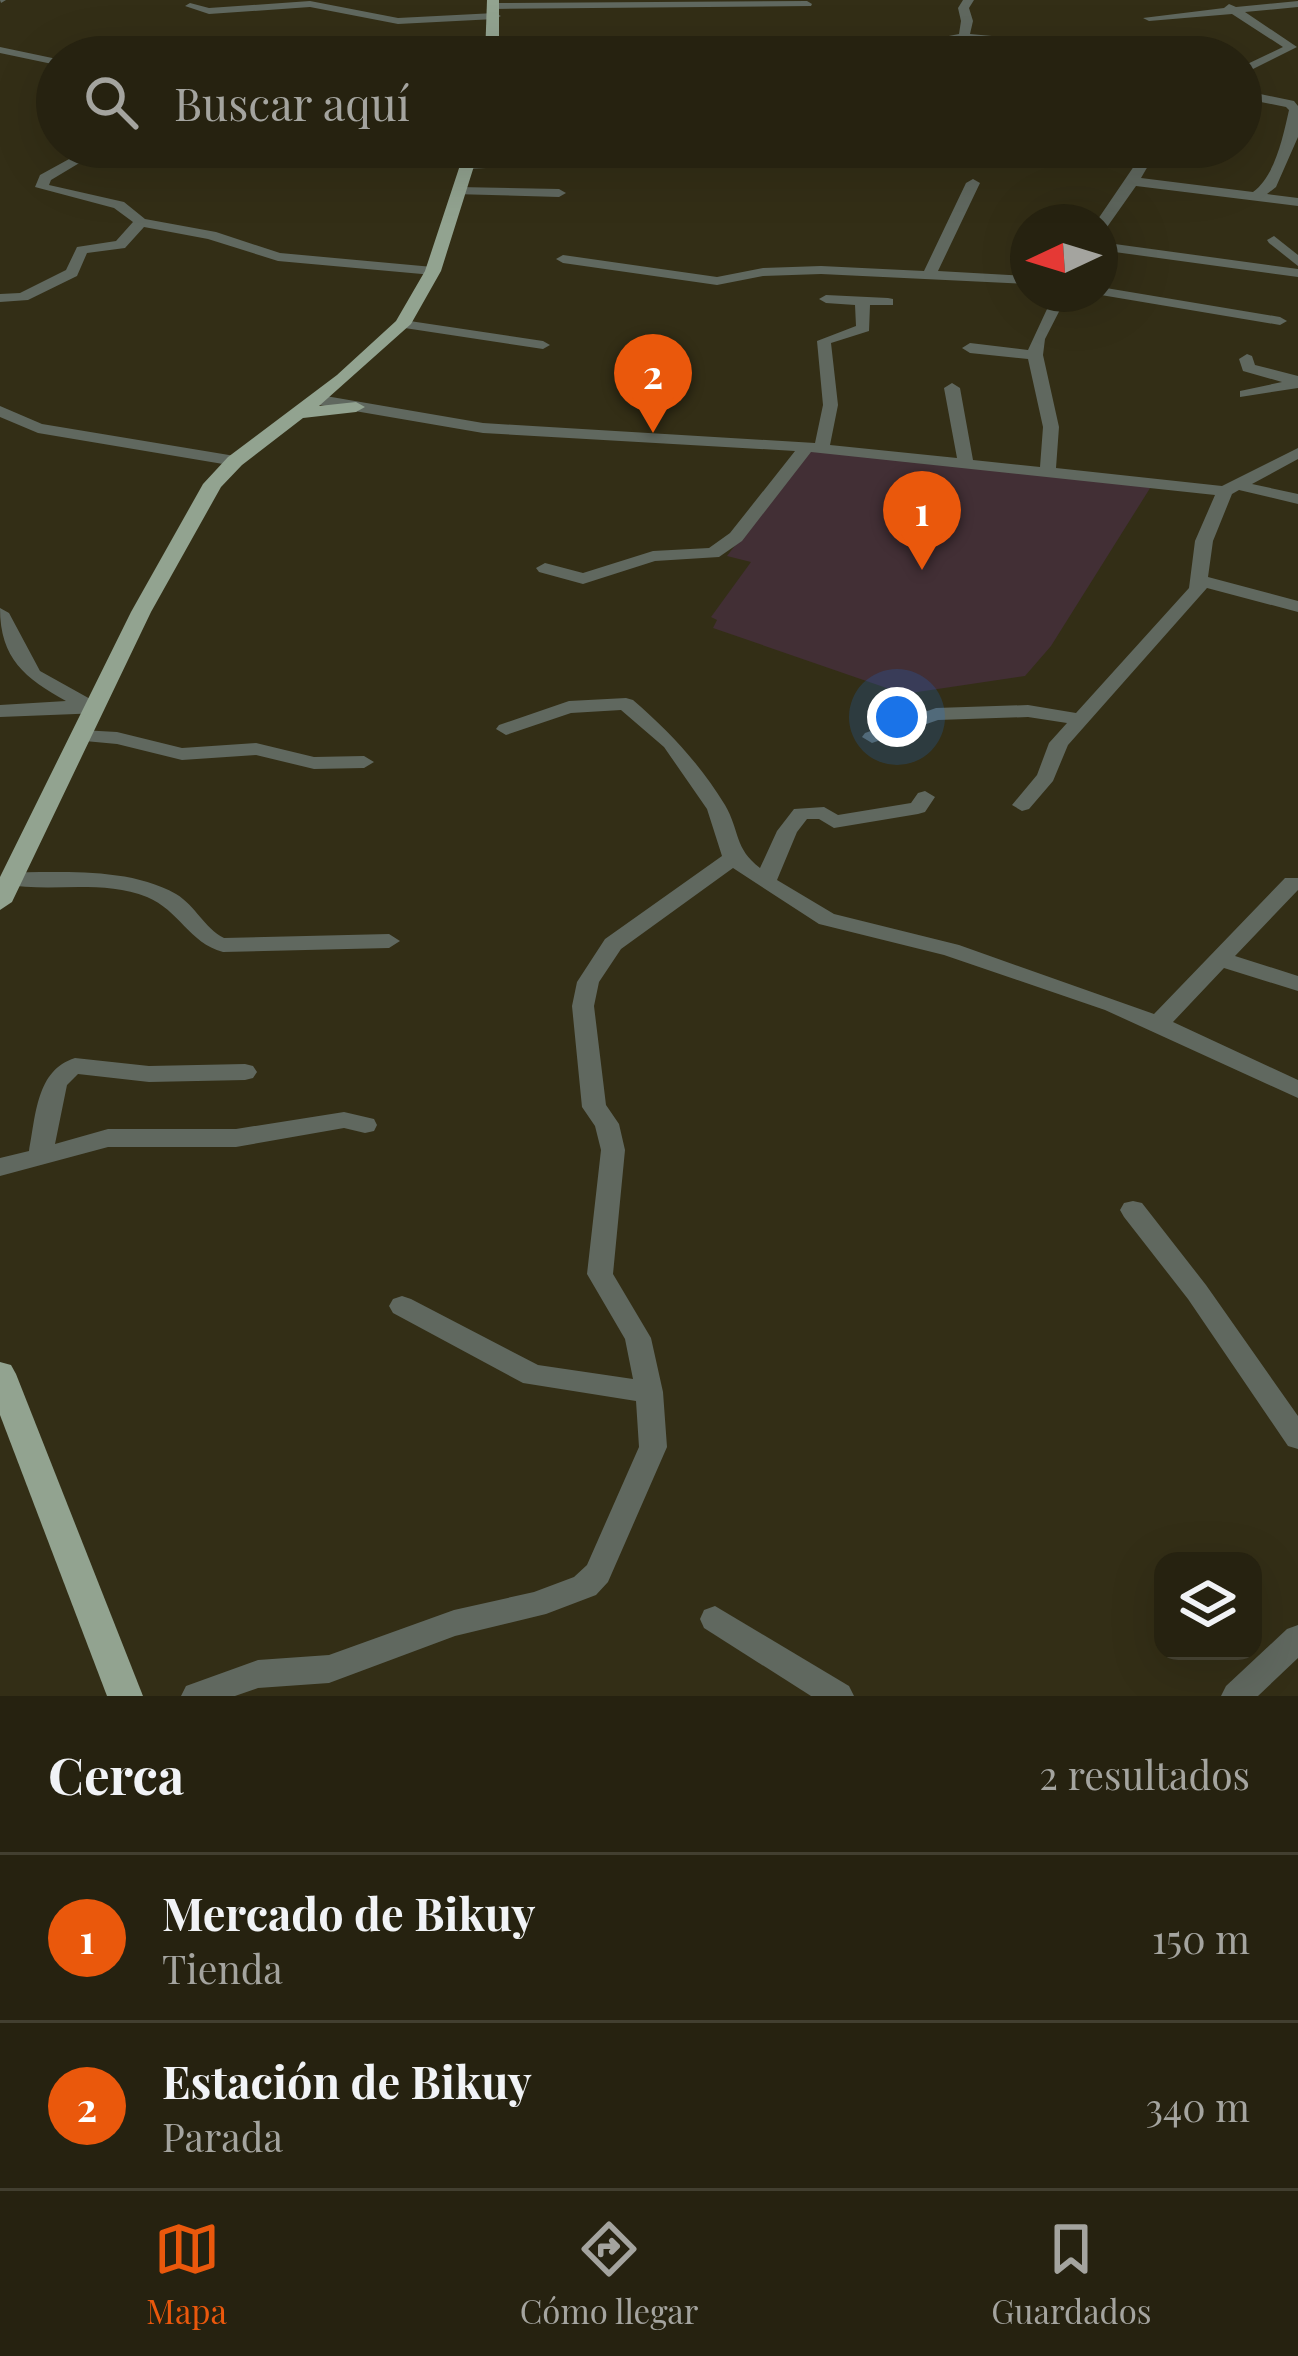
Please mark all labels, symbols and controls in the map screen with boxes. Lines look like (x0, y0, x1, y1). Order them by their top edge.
search box (36, 36, 1262, 168)
icon: search (78, 69, 144, 135)
text: Buscar aquí (174, 72, 410, 132)
north arrow (1010, 204, 1118, 312)
pin: 2 (614, 334, 692, 433)
pin: 1 (883, 471, 961, 570)
your location (867, 687, 927, 747)
map controls (1154, 1552, 1262, 1660)
button: layers (1154, 1552, 1262, 1660)
text: Cerca (48, 1740, 184, 1808)
text: 2 resultados (1039, 1748, 1250, 1800)
text: Mercado de Bikuy (162, 1882, 535, 1942)
text: 1 (80, 1912, 94, 1964)
text: 150 m (1152, 1912, 1250, 1964)
text: Tienda (162, 1942, 283, 1994)
text: Estación de Bikuy (162, 2050, 532, 2110)
text: 2 (77, 2080, 97, 2132)
text: 340 m (1145, 2080, 1250, 2132)
text: Parada (162, 2110, 283, 2162)
tab: Mapa (146, 2216, 227, 2332)
tab: Cómo llegar (520, 2216, 699, 2332)
tab: Guardados (991, 2216, 1152, 2332)

